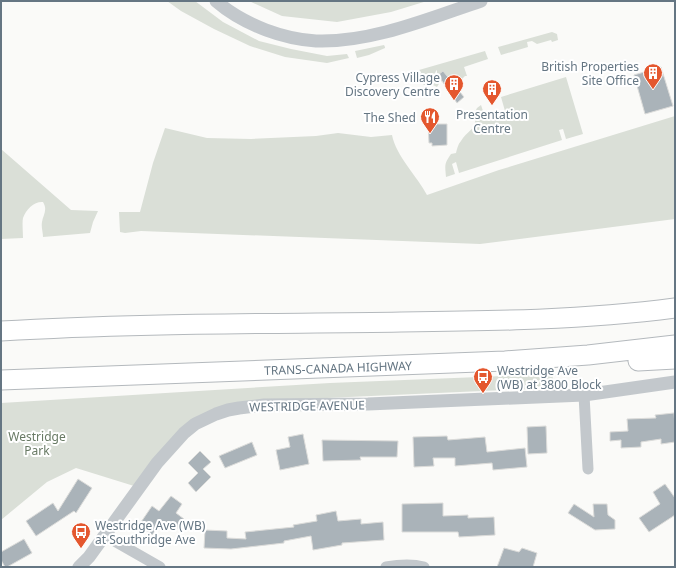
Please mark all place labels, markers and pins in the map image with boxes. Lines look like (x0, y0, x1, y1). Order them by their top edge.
place label: British Properties Site Office (541, 58, 639, 89)
building icon: British Properties Site Office (642, 62, 664, 90)
place label: Cypress Village Discovery Centre (345, 69, 440, 100)
building icon: Cypress Village Discovery Centre (443, 73, 465, 101)
building icon: Presentation Centre (481, 78, 503, 106)
restaurant icon: The Shed (419, 106, 441, 134)
place label: Presentation Centre (456, 106, 528, 137)
place label: The Shed (364, 109, 416, 126)
place label: Westridge Ave (WB) at 3800 Block (497, 362, 602, 393)
bus stop icon: Westridge Ave (WB) at 3800 Block (472, 366, 494, 394)
place label: Westridge Ave (WB) at Southridge Ave (95, 517, 206, 548)
bus stop icon: Westridge Ave (WB) at Southridge Ave (70, 521, 92, 549)

